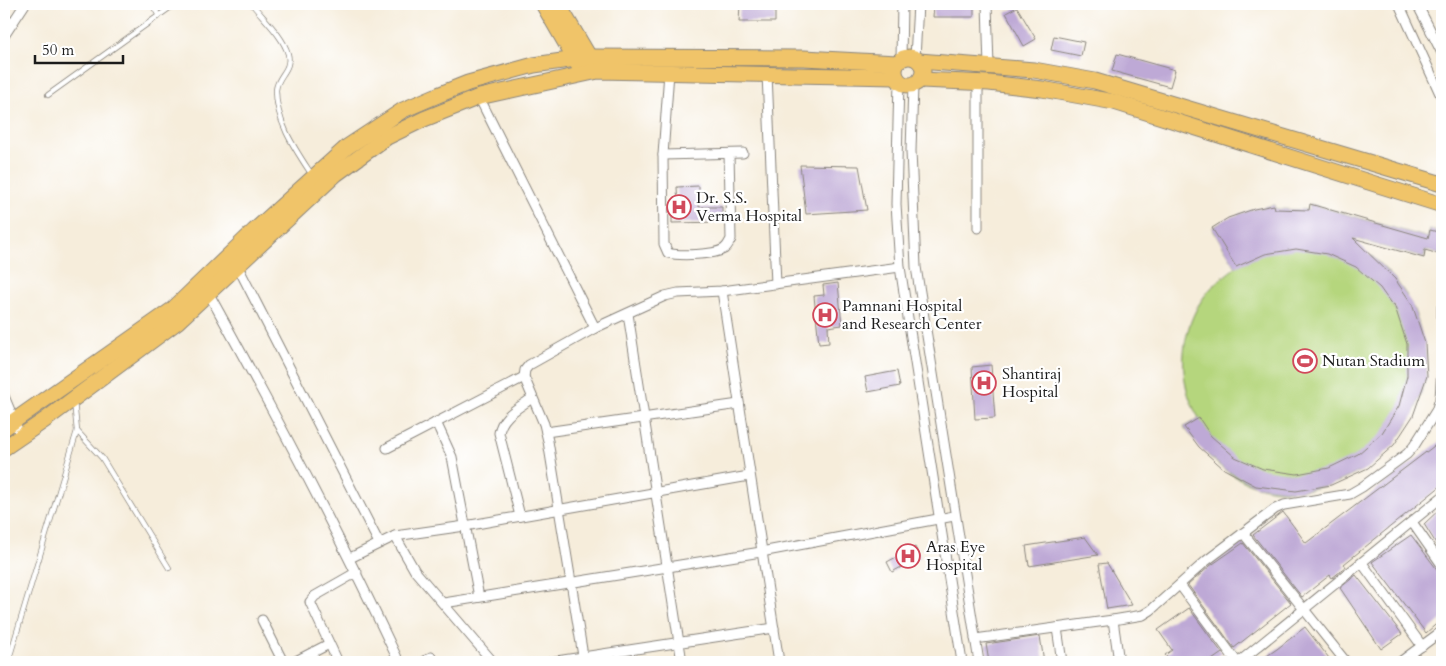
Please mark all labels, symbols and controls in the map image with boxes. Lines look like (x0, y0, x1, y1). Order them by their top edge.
scale bar (35, 32, 122, 64)
text: 50 m (42, 40, 74, 60)
place label: Dr. S.S. Verma Hospital (696, 187, 802, 227)
hospital icon: Dr. S.S. Verma Hospital (666, 194, 692, 220)
place label: Pamnani Hospital and Research Center (842, 295, 982, 335)
hospital icon: Pamnani Hospital and Research Center (812, 302, 838, 328)
sports icon: Nutan Stadium (1292, 348, 1318, 374)
place label: Nutan Stadium (1322, 350, 1426, 372)
place label: Shantiraj Hospital (1002, 363, 1062, 403)
hospital icon: Shantiraj Hospital (971, 370, 997, 396)
place label: Aras Eye Hospital (926, 536, 985, 576)
hospital icon: Aras Eye Hospital (895, 543, 921, 569)

